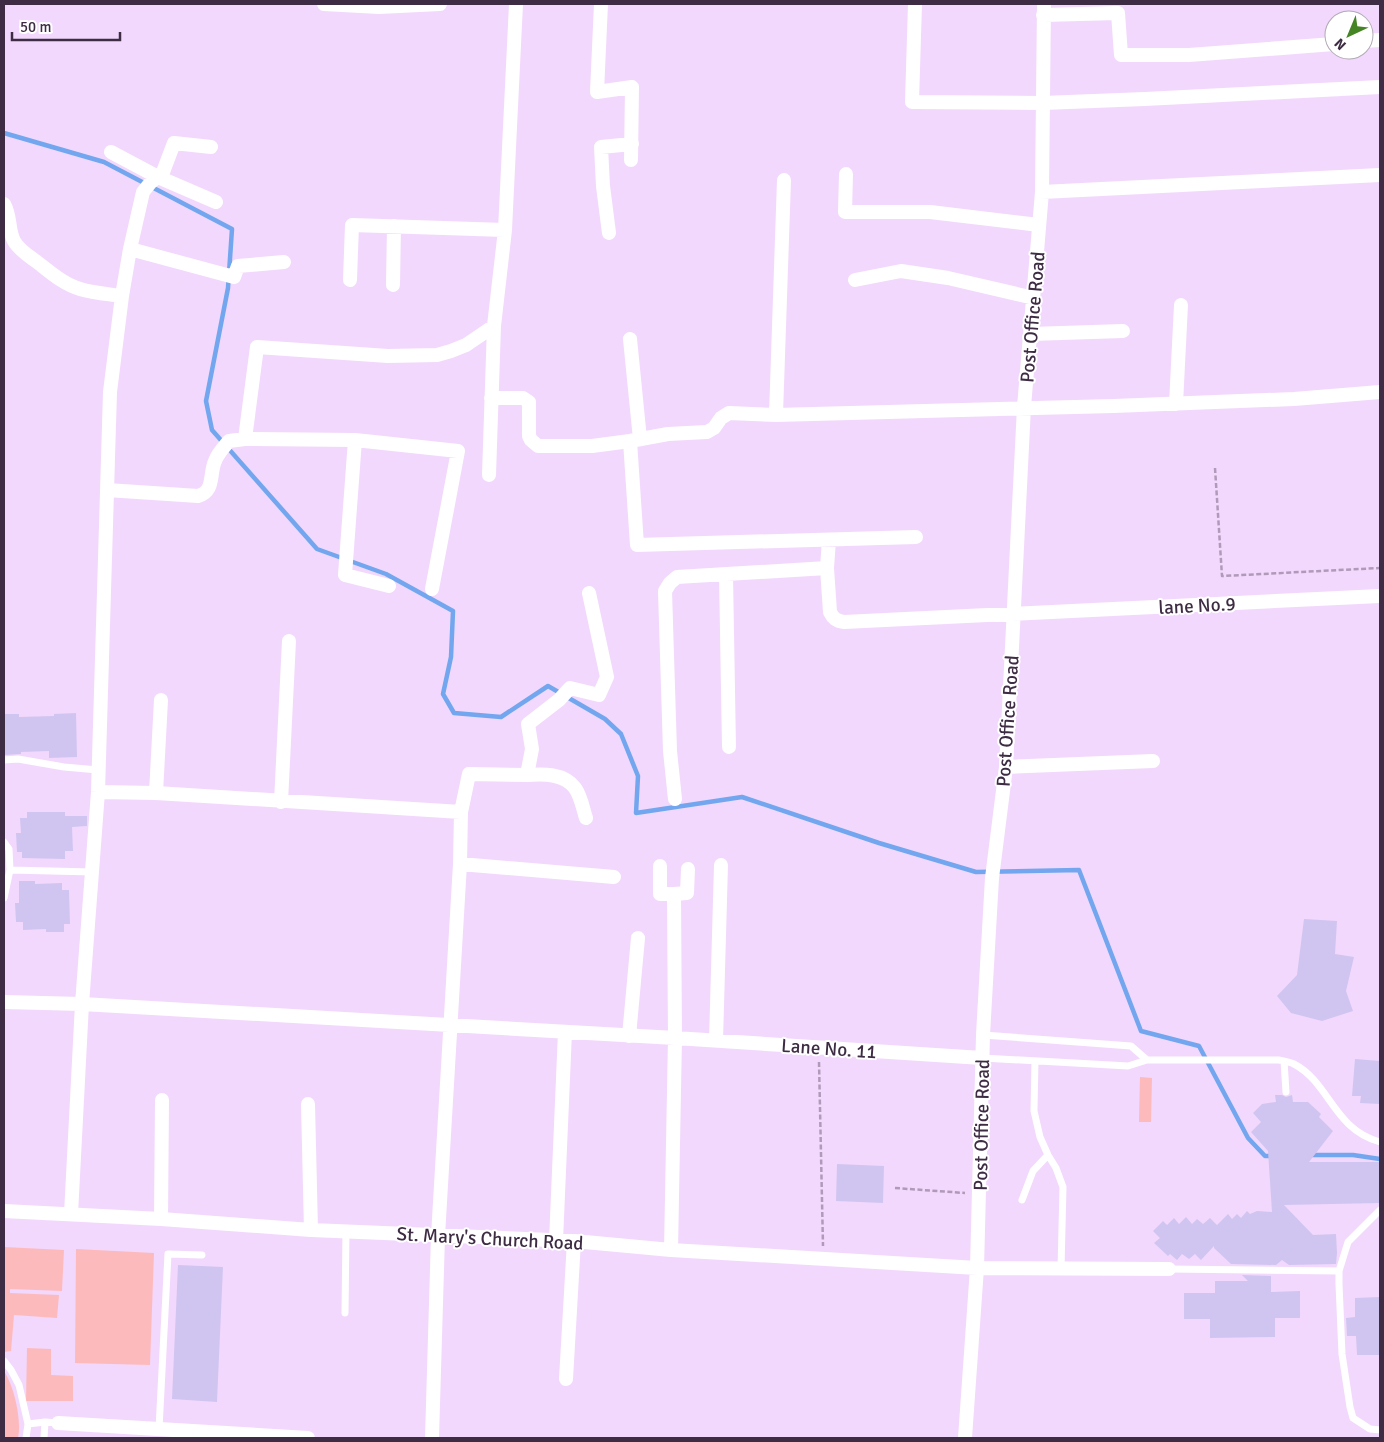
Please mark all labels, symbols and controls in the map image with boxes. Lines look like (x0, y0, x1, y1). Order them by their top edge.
scale bar (12, 10, 120, 42)
north arrow (1324, 10, 1374, 60)
text: 50 m (20, 18, 51, 36)
text: N (1331, 34, 1350, 53)
street label: Post Office Road (1015, 250, 1051, 384)
street label: lane No.9 (1158, 592, 1236, 620)
street label: Post Office Road (991, 654, 1025, 788)
street label: Lane No. 11 (780, 1034, 878, 1064)
street label: Post Office Road (969, 1059, 995, 1191)
street label: St. Mary's Church Road (396, 1222, 584, 1256)

